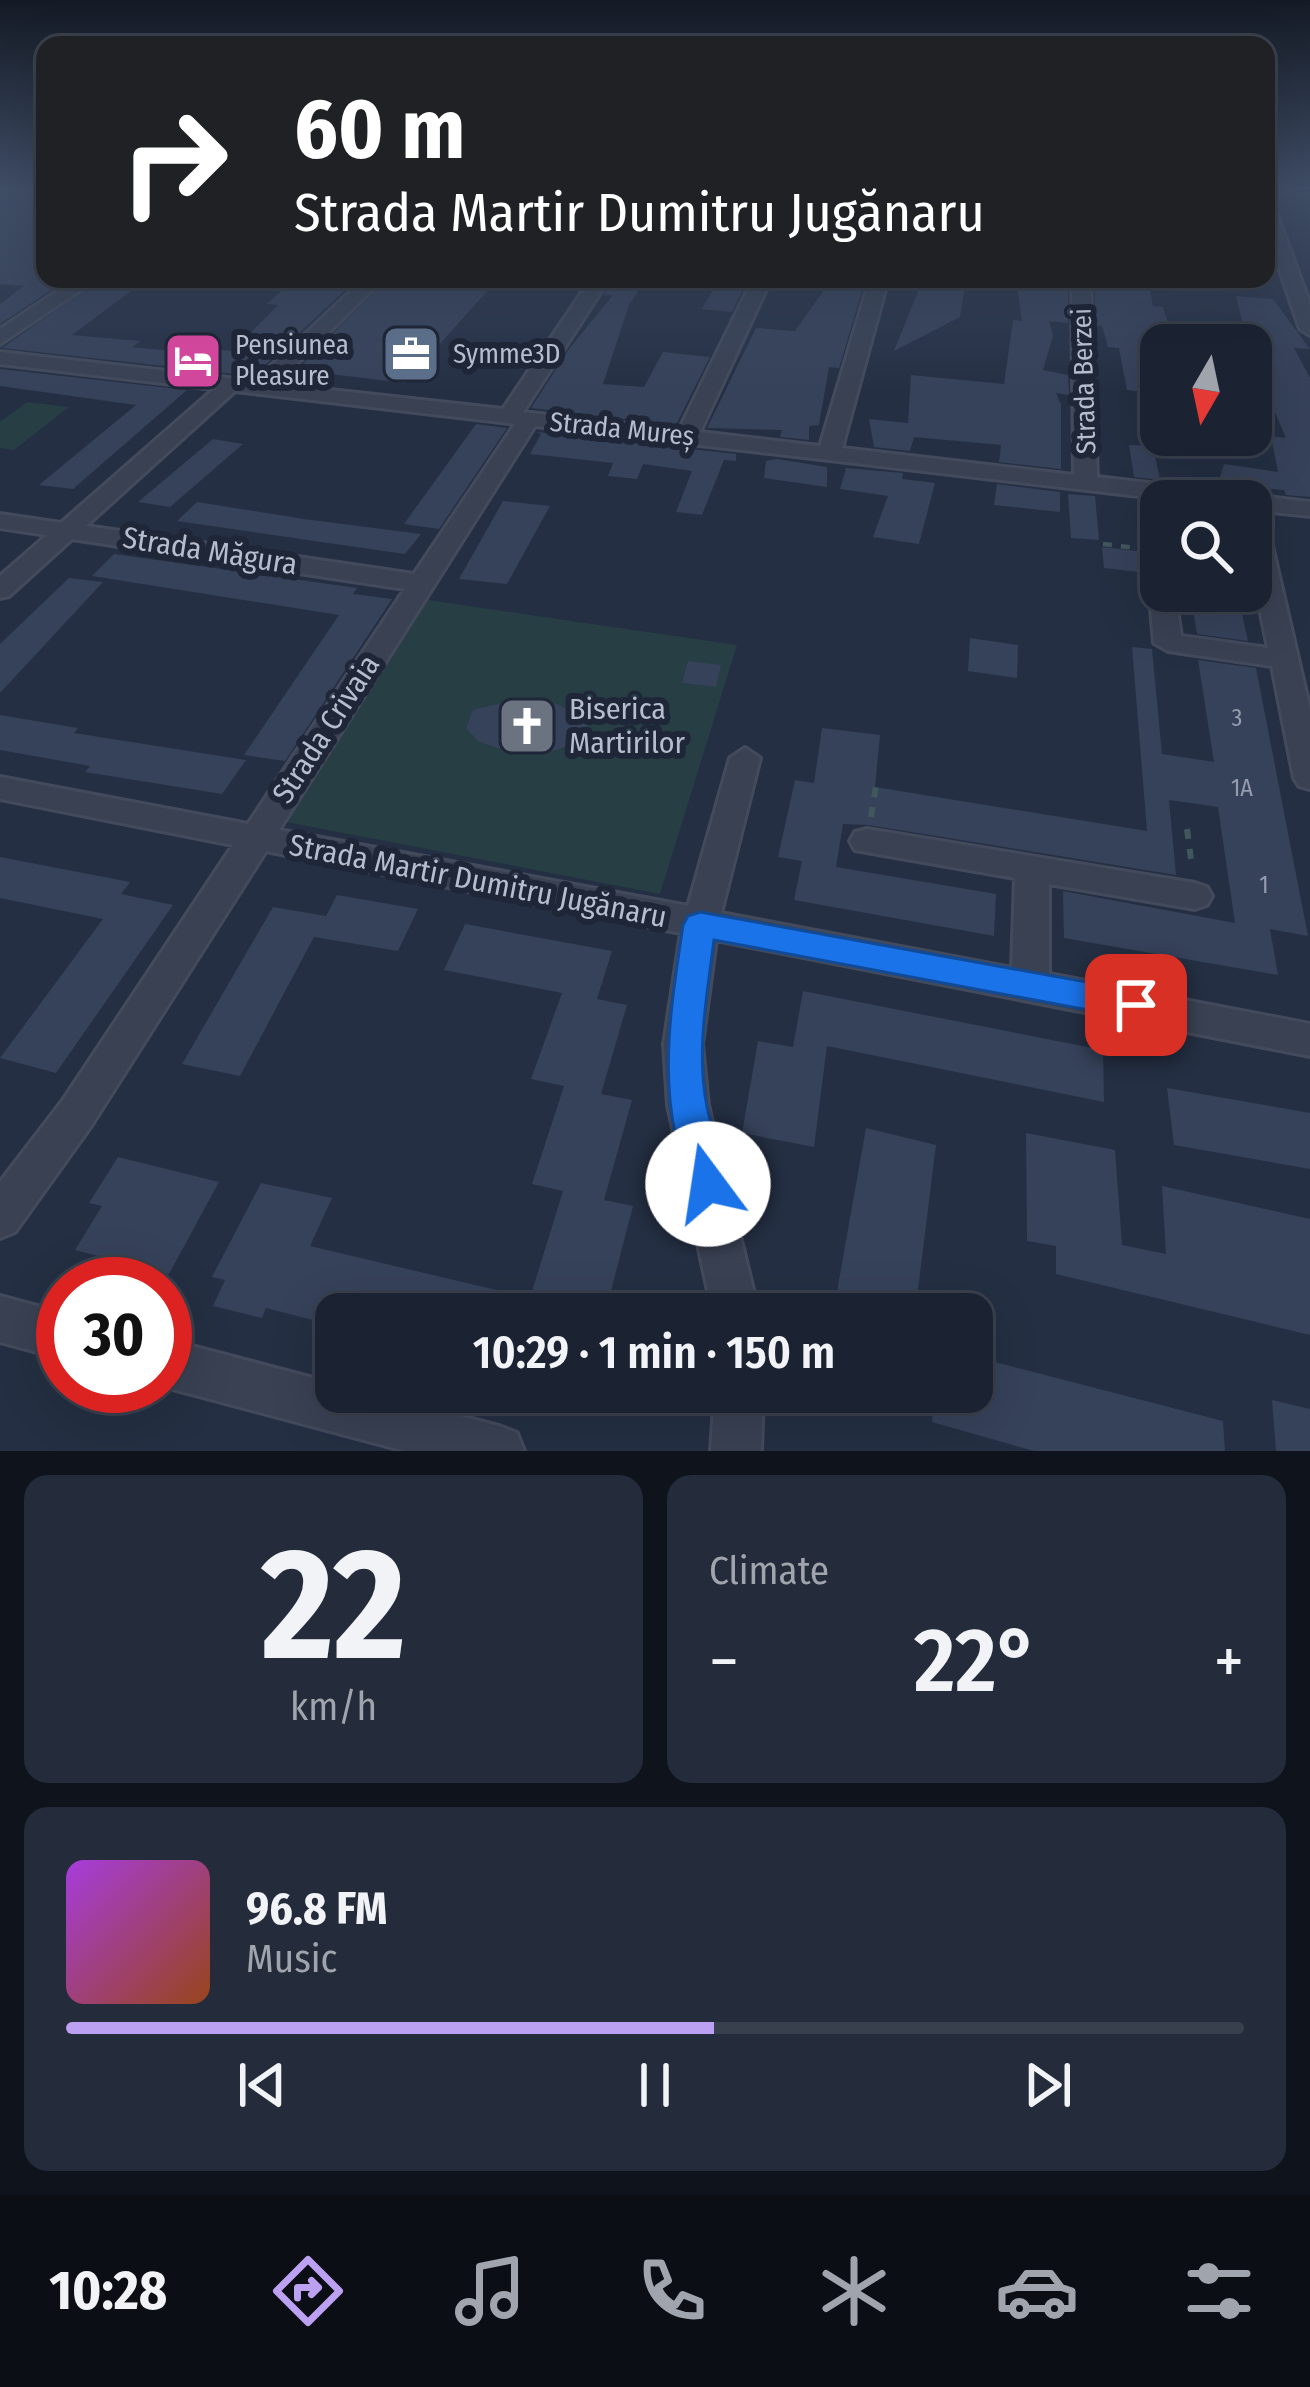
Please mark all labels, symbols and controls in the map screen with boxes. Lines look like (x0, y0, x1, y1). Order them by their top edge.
text: 60 m (294, 79, 465, 180)
icon: right (96, 84, 252, 240)
text: Strada Martir Dumitru Jugănaru (294, 181, 985, 245)
street label: Strada Berzei (1065, 308, 1103, 454)
office icon: Symme3D (380, 323, 442, 385)
north arrow (1140, 324, 1272, 456)
map controls (1140, 324, 1272, 612)
place label: Pensiunea Pleasure (235, 329, 349, 392)
hotel icon: Pensiunea Pleasure (162, 330, 224, 392)
place label: Symme3D (453, 338, 560, 370)
street label: Strada Mureș (548, 406, 696, 453)
button: search (1140, 480, 1272, 612)
street label: Strada Măgura (120, 519, 300, 583)
street label: Strada Crivaia (265, 648, 387, 810)
place label: Biserica Martirilor (569, 691, 685, 761)
church icon: Biserica Martirilor (496, 695, 558, 757)
house number: 3 (1232, 704, 1242, 732)
house number: 1A (1231, 774, 1253, 802)
street label: Strada Martir Dumitru Jugănaru (286, 827, 670, 935)
house number: 1 (1259, 871, 1269, 899)
pin (1085, 954, 1187, 1056)
icon: arrive (1103, 972, 1169, 1038)
position arrow (645, 1121, 771, 1247)
speed limit sign: 30 (36, 1257, 192, 1413)
text: 10:29 · 1 min · 150 m (473, 1326, 835, 1380)
text: 22 (261, 1512, 406, 1699)
text: Climate (709, 1548, 829, 1594)
text: 22° (914, 1607, 1039, 1715)
text: − (709, 1622, 739, 1701)
text: + (1214, 1622, 1244, 1701)
text: km/h (290, 1684, 377, 1730)
text: 96.8 FM (246, 1882, 387, 1936)
text: Music (246, 1936, 337, 1982)
icon: previous (229, 2052, 295, 2118)
icon: pause (622, 2052, 688, 2118)
icon: next (1015, 2052, 1081, 2118)
icon: directions (266, 2249, 350, 2333)
icon: music (448, 2249, 532, 2333)
icon: phone (630, 2249, 714, 2333)
icon: climate (812, 2249, 896, 2333)
icon: car (995, 2249, 1079, 2333)
icon: filters (1177, 2249, 1261, 2333)
text: 10:28 (49, 2259, 167, 2323)

